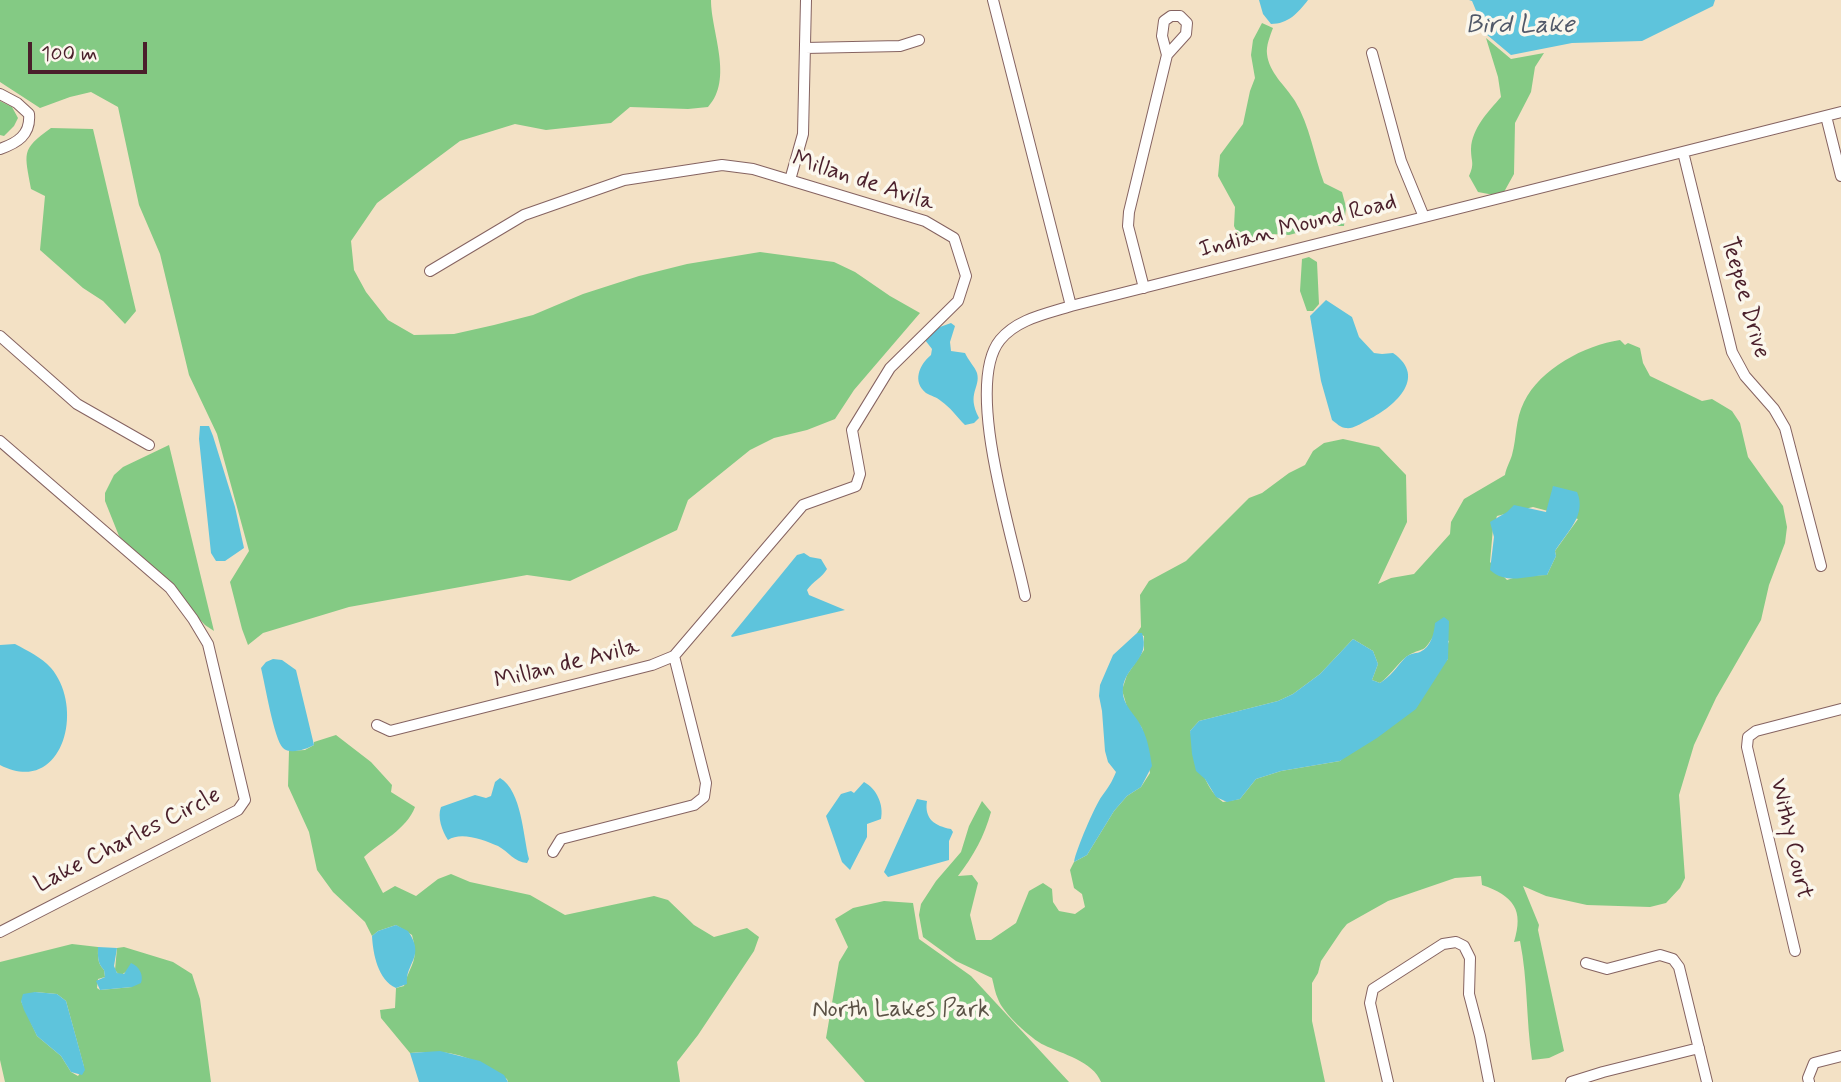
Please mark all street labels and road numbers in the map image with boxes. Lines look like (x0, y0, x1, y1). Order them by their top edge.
street label: Millan de Avila (788, 145, 938, 219)
street label: Indian Mound Road (1196, 189, 1400, 265)
street label: Teepee Drive (1713, 234, 1775, 362)
street label: Millan de Avila (492, 633, 642, 697)
street label: Withy Court (1762, 776, 1818, 902)
street label: Lake Charles Circle (30, 782, 226, 900)

